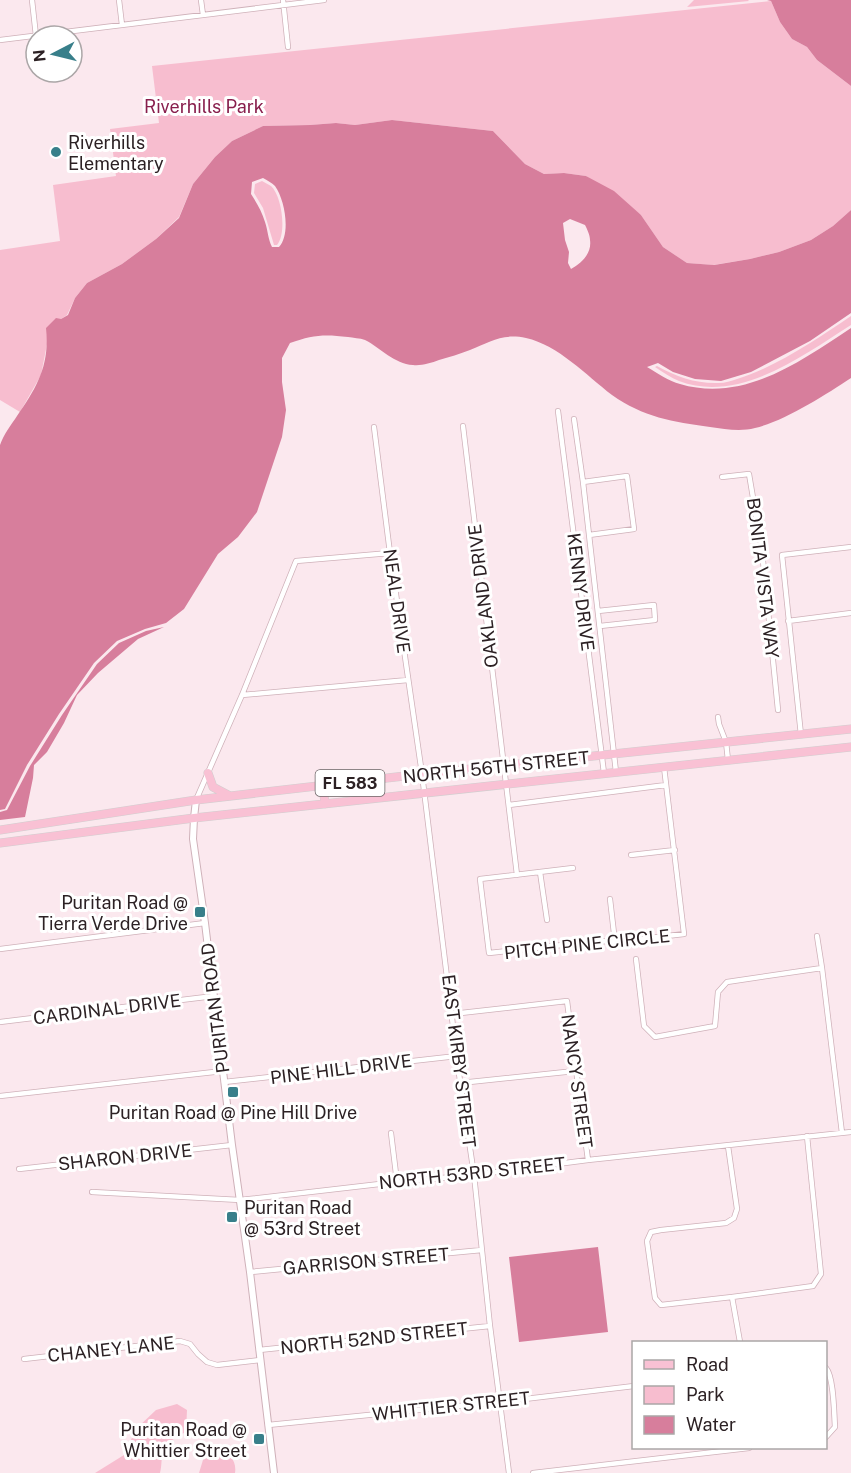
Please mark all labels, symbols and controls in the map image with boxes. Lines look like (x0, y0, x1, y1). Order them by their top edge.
north arrow (24, 24, 84, 84)
text: N (29, 48, 50, 63)
park label: Riverhills Park (144, 96, 264, 117)
place label: Riverhills Elementary (68, 132, 164, 174)
marker: Riverhills Elementary (49, 145, 63, 159)
street label: BONITA VISTA WAY (743, 496, 783, 660)
street label: OAKLAND DRIVE (464, 523, 502, 669)
street label: KENNY DRIVE (563, 532, 599, 652)
street label: NEAL DRIVE (379, 547, 415, 655)
street label: NORTH 56TH STREET (402, 747, 591, 787)
road number: FL 583 (316, 770, 385, 796)
place label: Puritan Road @ Tierra Verde Drive (38, 892, 188, 934)
marker: Puritan Road @ Tierra Verde Drive (193, 905, 207, 919)
street label: PITCH PINE CIRCLE (503, 925, 671, 963)
street label: PURITAN ROAD (197, 942, 233, 1074)
street label: EAST KIRBY STREET (438, 973, 480, 1149)
street label: CARDINAL DRIVE (32, 990, 182, 1028)
street label: NANCY STREET (557, 1013, 597, 1150)
street label: PINE HILL DRIVE (269, 1050, 413, 1088)
marker: Puritan Road @ Pine Hill Drive (226, 1085, 240, 1099)
place label: Puritan Road @ Pine Hill Drive (109, 1102, 357, 1123)
street label: SHARON DRIVE (57, 1140, 193, 1174)
street label: NORTH 53RD STREET (378, 1153, 567, 1193)
place label: Puritan Road @ 53rd Street (244, 1197, 361, 1239)
marker: Puritan Road @ 53rd Street (225, 1210, 239, 1224)
street label: GARRISON STREET (282, 1243, 450, 1279)
street label: NORTH 52ND STREET (279, 1318, 469, 1358)
street label: CHANEY LANE (47, 1332, 175, 1366)
legend (632, 1341, 827, 1449)
text: Road (686, 1354, 729, 1375)
text: Park (686, 1384, 724, 1405)
street label: WHITTIER STREET (371, 1387, 531, 1425)
text: Water (686, 1414, 736, 1435)
place label: Puritan Road @ Whittier Street (120, 1419, 247, 1461)
marker: Puritan Road @ Whittier Street (252, 1432, 266, 1446)

